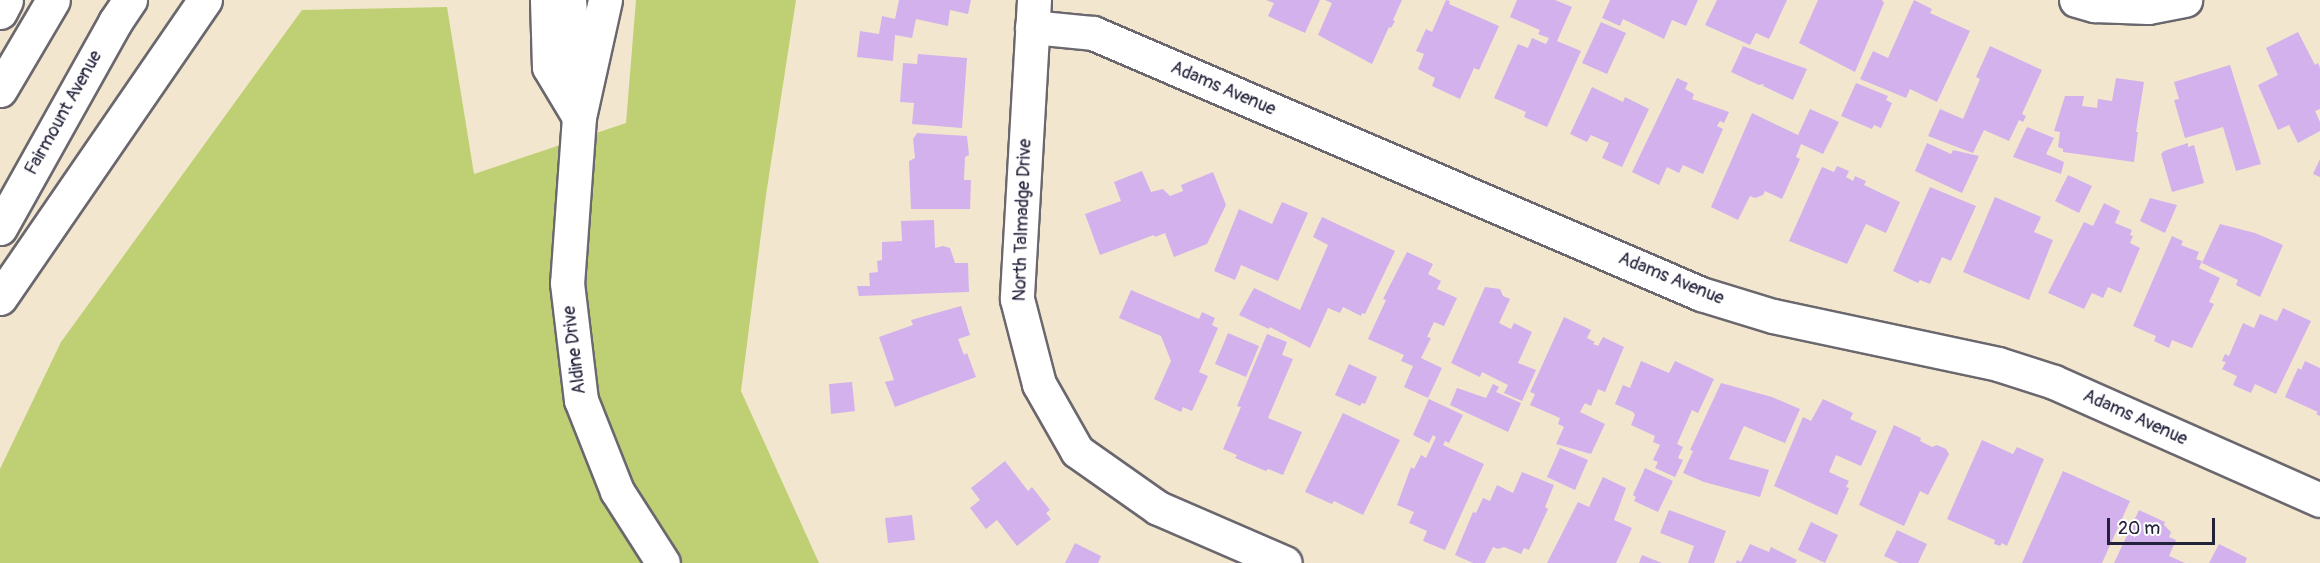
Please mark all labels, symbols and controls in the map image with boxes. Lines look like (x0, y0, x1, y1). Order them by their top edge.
street label: Fairmount Avenue (21, 47, 107, 179)
street label: Adams Avenue (1167, 57, 1279, 121)
street label: North Talmadge Drive (1009, 138, 1037, 302)
street label: Adams Avenue (1615, 248, 1727, 310)
street label: Aldine Drive (559, 304, 591, 396)
street label: Adams Avenue (2079, 385, 2191, 451)
scale bar (2110, 506, 2218, 544)
text: 20 m (2118, 517, 2160, 540)

